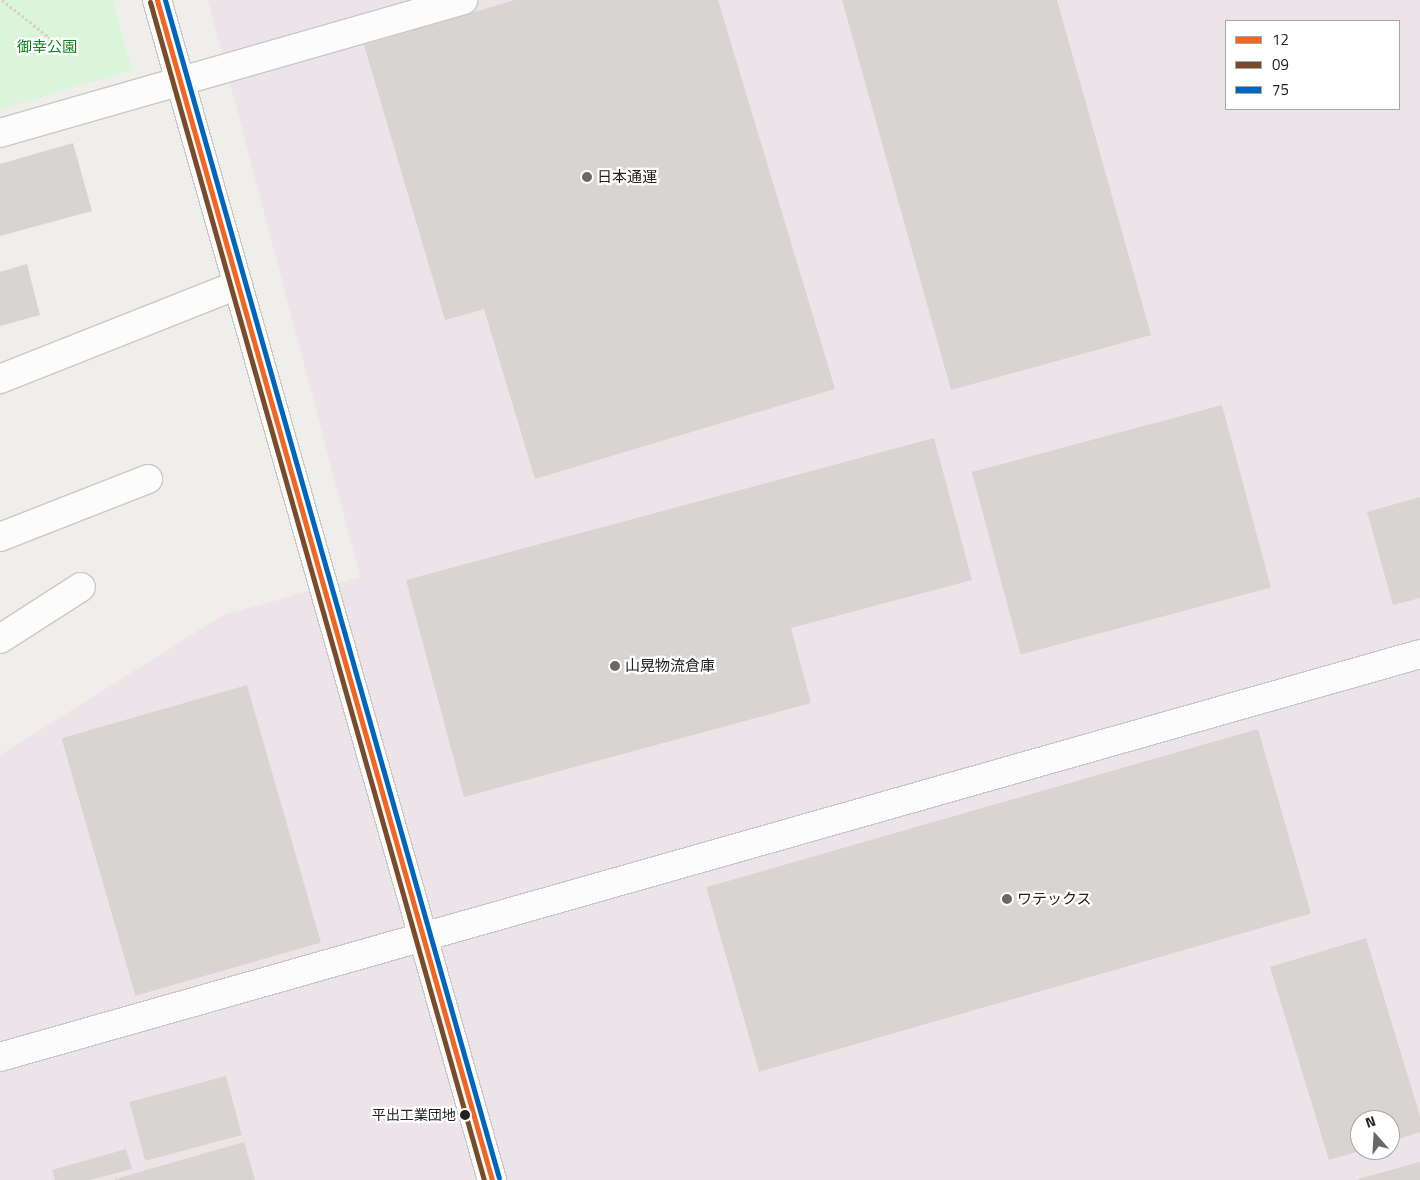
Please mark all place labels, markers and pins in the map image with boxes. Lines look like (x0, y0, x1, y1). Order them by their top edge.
place label: 日本通運 (597, 168, 657, 186)
marker: 日本通運 (581, 171, 593, 183)
place label: 山晃物流倉庫 (625, 657, 715, 675)
marker: 山晃物流倉庫 (609, 660, 621, 672)
place label: ワテックス (1017, 890, 1092, 908)
marker: ワテックス (1001, 893, 1013, 905)
place label: 平出工業団地 (372, 1107, 456, 1123)
marker: 平出工業団地 (460, 1110, 470, 1120)

